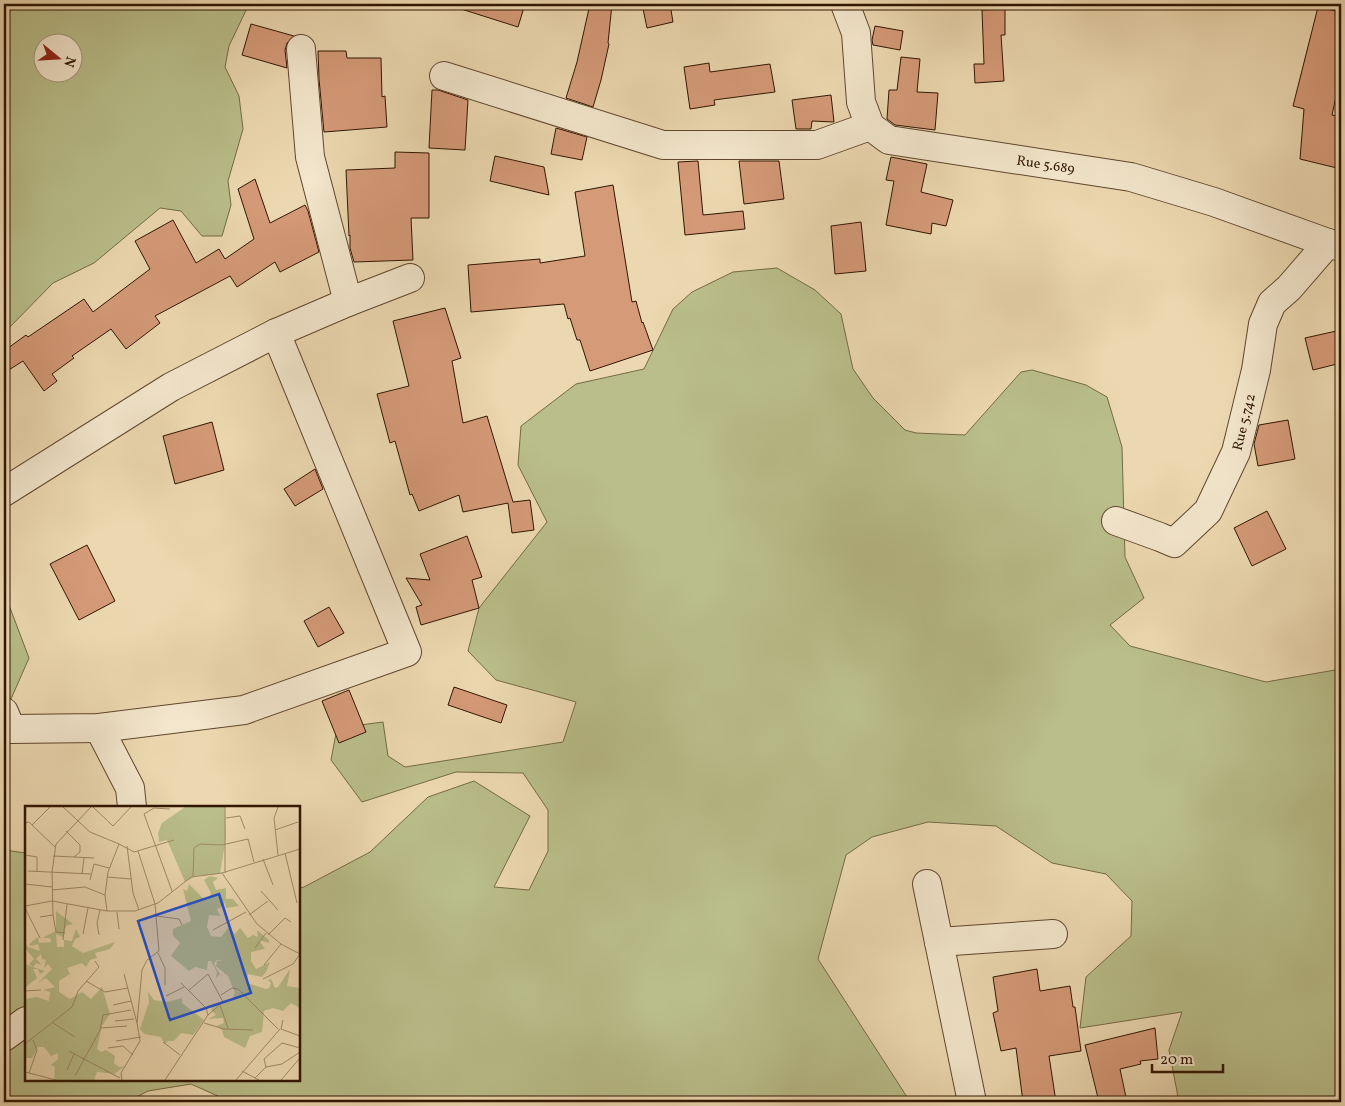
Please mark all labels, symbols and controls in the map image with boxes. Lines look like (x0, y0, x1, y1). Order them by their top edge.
north arrow (32, 32, 82, 82)
text: N (58, 54, 80, 69)
street label: Rue 5.689 (1015, 152, 1076, 179)
street label: Rue 5.742 (1229, 392, 1261, 453)
inset map (25, 806, 300, 1081)
scale bar (1152, 1041, 1224, 1073)
text: 20 m (1160, 1050, 1193, 1071)

